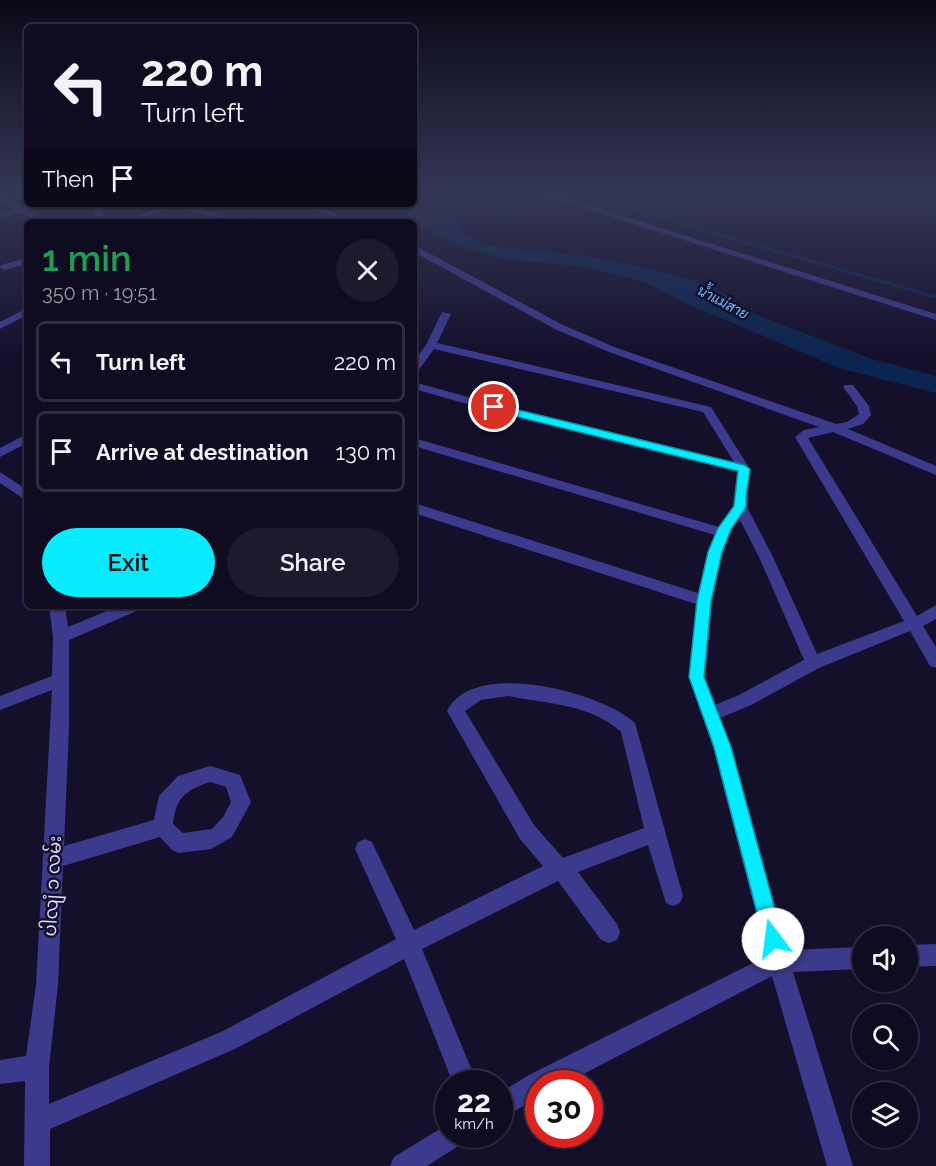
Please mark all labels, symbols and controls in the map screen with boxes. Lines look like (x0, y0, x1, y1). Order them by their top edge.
text: 220 m (141, 47, 263, 96)
icon: left (42, 48, 120, 126)
text: Turn left (141, 97, 244, 128)
icon: arrive (106, 162, 139, 195)
text: Then (42, 166, 94, 192)
text: 1 min (42, 237, 131, 279)
button: close (336, 239, 399, 302)
water label: น้ำแม่สาย (695, 278, 753, 322)
text: 350 m · 19:51 (42, 281, 157, 305)
icon: left (45, 345, 78, 378)
text: Turn left (96, 349, 186, 375)
text: 220 m (334, 349, 396, 375)
pin (468, 381, 519, 432)
icon: arrive (477, 390, 510, 423)
icon: arrive (45, 435, 78, 468)
text: Arrive at destination (96, 439, 309, 465)
text: 130 m (336, 439, 396, 465)
button: Exit (42, 528, 215, 597)
button: Share (227, 528, 399, 597)
street label: ပါလျံ ၁ လမ်း (37, 835, 70, 937)
position arrow (741, 907, 805, 971)
map controls (852, 926, 918, 1148)
button: sound (852, 926, 918, 992)
button: search (852, 1004, 918, 1070)
speed limit sign: 30 (525, 1070, 603, 1148)
button: layers (852, 1082, 918, 1148)
text: 22 (457, 1084, 491, 1119)
text: km/h (454, 1115, 494, 1133)

